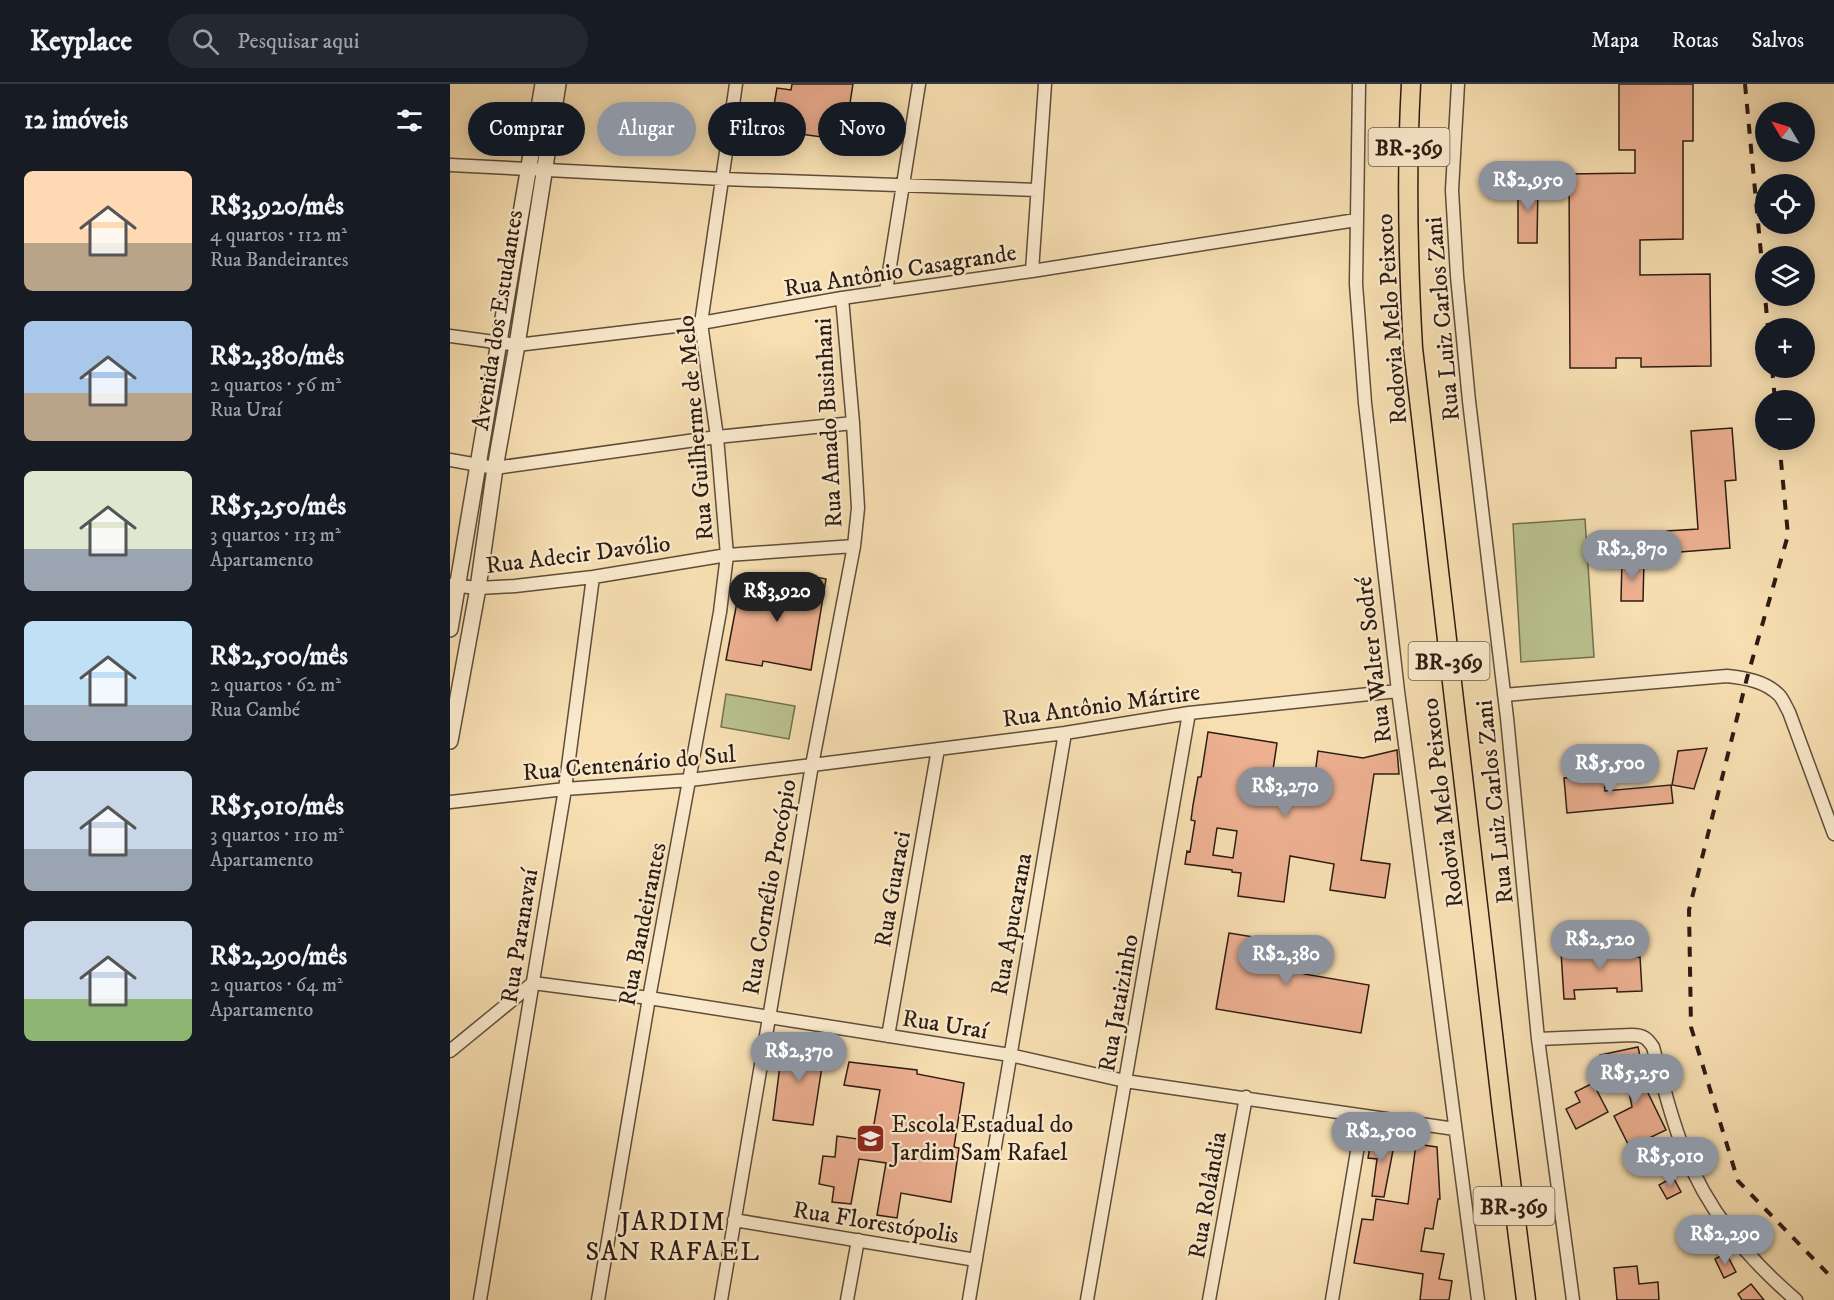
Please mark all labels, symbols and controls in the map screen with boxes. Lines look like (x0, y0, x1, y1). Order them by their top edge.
search box (168, 14, 588, 68)
text: Keyplace (30, 24, 132, 59)
icon: search (189, 25, 222, 58)
text: Pesquisar aqui (237, 28, 359, 55)
text: Mapa (1591, 28, 1639, 54)
text: Rotas (1672, 28, 1719, 54)
text: Salvos (1752, 28, 1804, 54)
chip: Comprar (468, 102, 585, 156)
chip: Alugar (597, 102, 696, 156)
chip: Filtros (708, 102, 806, 156)
chip: Novo (818, 102, 906, 156)
north arrow (1755, 102, 1815, 162)
map controls (1755, 102, 1815, 450)
text: 12 imóveis (24, 104, 128, 137)
icon: filters (393, 104, 426, 137)
road number: BR-369 (1368, 128, 1450, 166)
pin: R$2,950 (1473, 161, 1583, 212)
text: R$2,950 (1493, 168, 1563, 193)
button: locate (1755, 174, 1815, 234)
text: R$3,920/mês (210, 190, 344, 223)
icon: home (72, 195, 144, 267)
street label: Avenida dos Estudantes (466, 208, 530, 432)
street label: Rodovia Melo Peixoto (1370, 213, 1414, 425)
street label: Rua Luiz Carlos Zani (1419, 216, 1467, 422)
text: 4 quartos · 112 m² (210, 223, 347, 248)
street label: Rua Antônio Casagrande (782, 238, 1019, 304)
button: layers (1755, 246, 1815, 306)
text: Rua Bandeirantes (210, 248, 348, 273)
street label: Rua Guilherme de Melo (671, 314, 721, 542)
street label: Rua Amado Businhani (809, 317, 849, 529)
button: + (1755, 318, 1815, 378)
text: R$2,380/mês (210, 340, 344, 373)
icon: home (72, 345, 144, 417)
text: 2 quartos · 56 m² (210, 373, 341, 398)
button: − (1755, 390, 1815, 450)
text: Rua Uraí (210, 398, 282, 423)
text: R$5,250/mês (210, 490, 346, 523)
icon: home (72, 495, 144, 567)
text: 3 quartos · 113 m² (210, 523, 341, 548)
street label: Rua Adecir Davólio (484, 529, 672, 581)
pin: R$2,870 (1577, 530, 1687, 581)
text: R$2,870 (1597, 537, 1667, 562)
text: Apartamento (210, 548, 313, 573)
pin: R$3,920 (722, 572, 832, 623)
street label: Rua Walter Sodré (1349, 575, 1399, 745)
text: R$3,920 (743, 579, 811, 604)
text: R$2,500/mês (210, 640, 348, 673)
road number: BR-369 (1408, 642, 1490, 680)
icon: home (72, 645, 144, 717)
text: 2 quartos · 62 m² (210, 673, 341, 698)
street label: Rua Antônio Mártire (1000, 677, 1202, 735)
street label: Rodovia Melo Peixoto (1415, 696, 1471, 910)
text: Rua Cambé (210, 698, 300, 723)
street label: Rua Luiz Carlos Zani (1469, 698, 1521, 905)
street label: Rua Centenário do Sul (521, 740, 738, 788)
pin: R$5,500 (1555, 744, 1665, 795)
text: R$5,500 (1575, 751, 1645, 776)
pin: R$3,270 (1230, 767, 1340, 818)
text: R$3,270 (1251, 774, 1319, 799)
street label: Rua Cornélio Procópio (736, 777, 804, 997)
text: R$5,010/mês (210, 790, 344, 823)
icon: home (72, 795, 144, 867)
text: 3 quartos · 110 m² (210, 823, 344, 848)
street label: Rua Guaraci (868, 829, 918, 949)
street label: Rua Bandeirantes (612, 840, 674, 1009)
text: Apartamento (210, 848, 313, 873)
street label: Rua Apucarana (985, 850, 1039, 998)
street label: Rua Paranavaí (495, 865, 546, 1006)
pin: R$2,520 (1545, 920, 1655, 971)
text: R$2,520 (1565, 927, 1635, 952)
street label: Rua Jataizinho (1092, 932, 1146, 1074)
pin: R$2,380 (1231, 935, 1341, 986)
text: R$2,290/mês (210, 940, 347, 973)
text: R$2,380 (1252, 942, 1320, 967)
icon: home (72, 945, 144, 1017)
text: 2 quartos · 64 m² (210, 973, 343, 998)
text: Apartamento (210, 998, 313, 1023)
street label: Rua Uraí (900, 1003, 991, 1047)
pin: R$2,370 (744, 1032, 854, 1083)
text: R$2,370 (765, 1039, 833, 1064)
pin: R$5,250 (1580, 1054, 1690, 1105)
text: R$5,250 (1600, 1061, 1670, 1086)
place label: Escola Estadual do Jardim Sam Rafael (889, 1110, 1073, 1168)
pin: R$2,500 (1326, 1112, 1436, 1163)
text: R$2,500 (1346, 1119, 1416, 1144)
school or university icon: Escola Estadual do Jardim Sam Rafael (854, 1122, 886, 1154)
street label: Rua Rolândia (1182, 1128, 1234, 1261)
pin: R$5,010 (1615, 1137, 1725, 1188)
text: R$5,010 (1636, 1144, 1704, 1169)
road number: BR-369 (1474, 1187, 1554, 1225)
street label: Rua Florestópolis (791, 1195, 961, 1251)
district label: JARDIM SAN RAFAEL (586, 1206, 760, 1269)
pin: R$2,290 (1670, 1215, 1780, 1266)
text: R$2,290 (1690, 1222, 1760, 1247)

